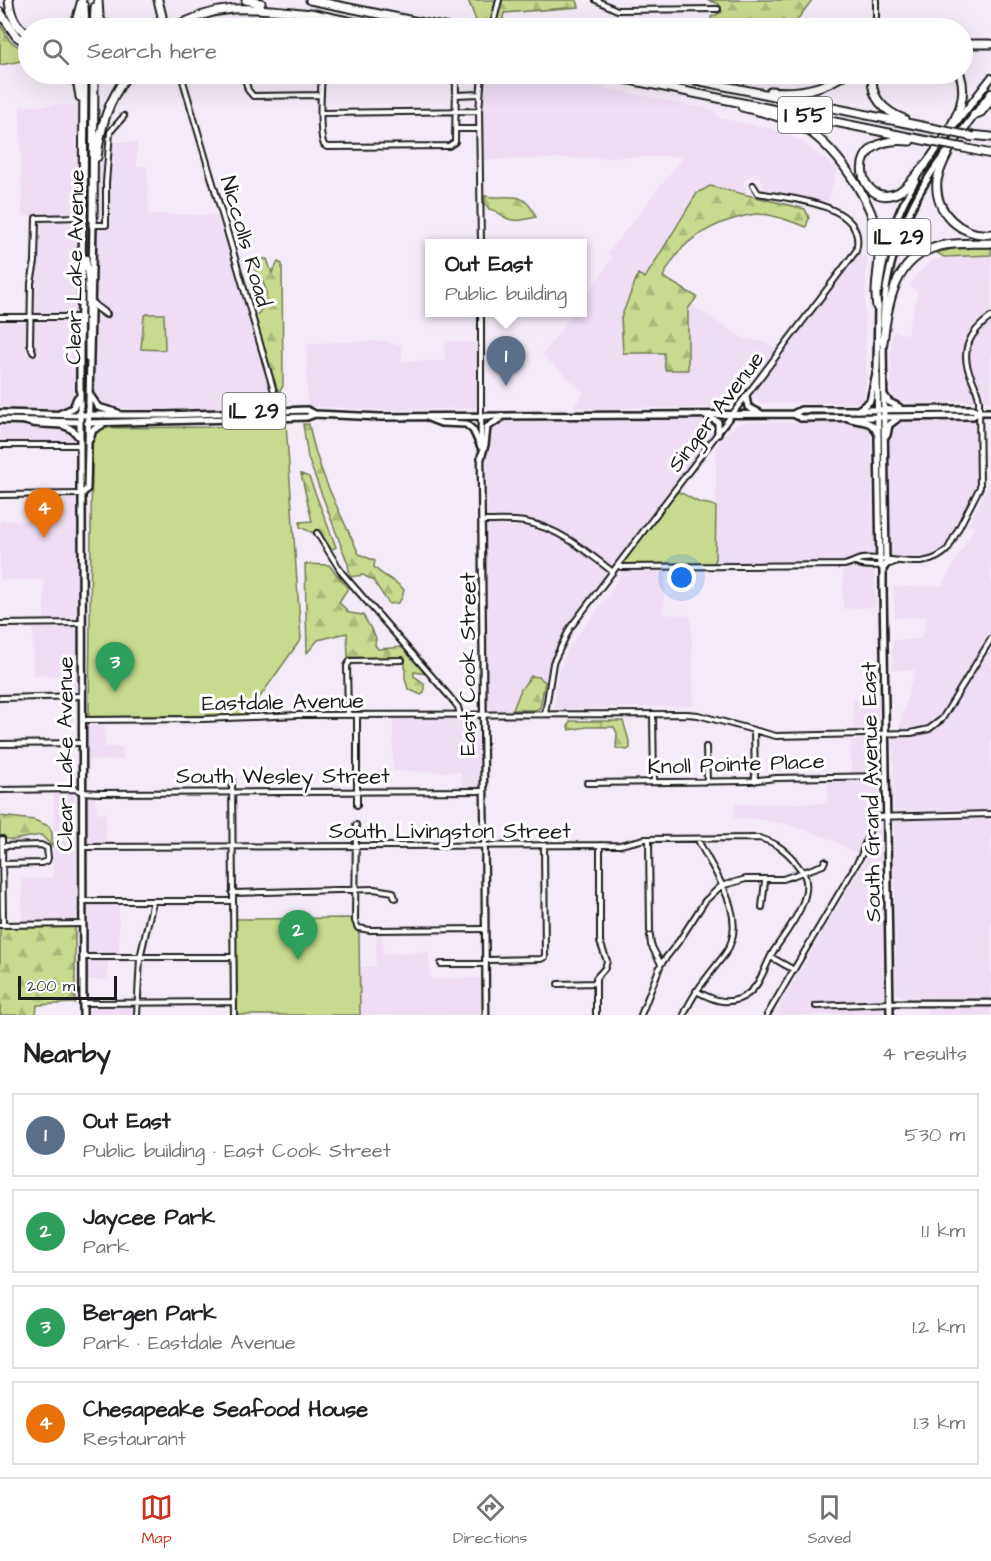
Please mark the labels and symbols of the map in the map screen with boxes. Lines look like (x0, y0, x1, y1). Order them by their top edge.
road number: I 55 (778, 97, 832, 133)
street label: Clear Lake Avenue (58, 169, 93, 365)
street label: Niccolls Road (212, 172, 279, 310)
road number: IL 29 (868, 219, 930, 255)
pin: 1 (486, 336, 526, 386)
street label: Singer Avenue (660, 345, 773, 479)
road number: IL 29 (222, 393, 286, 429)
pin: 4 (24, 488, 63, 538)
your location (667, 563, 696, 592)
street label: East Cook Street (453, 572, 484, 756)
pin: 3 (96, 642, 134, 692)
street label: Clear Lake Avenue (50, 656, 81, 852)
street label: South Grand Avenue East (854, 661, 889, 922)
street label: Eastdale Avenue (202, 686, 365, 719)
street label: Knoll Pointe Place (647, 746, 825, 783)
street label: South Wesley Street (176, 761, 390, 793)
street label: South Livingston Street (329, 816, 571, 848)
pin: 2 (278, 910, 318, 960)
scale bar (18, 973, 117, 1001)

